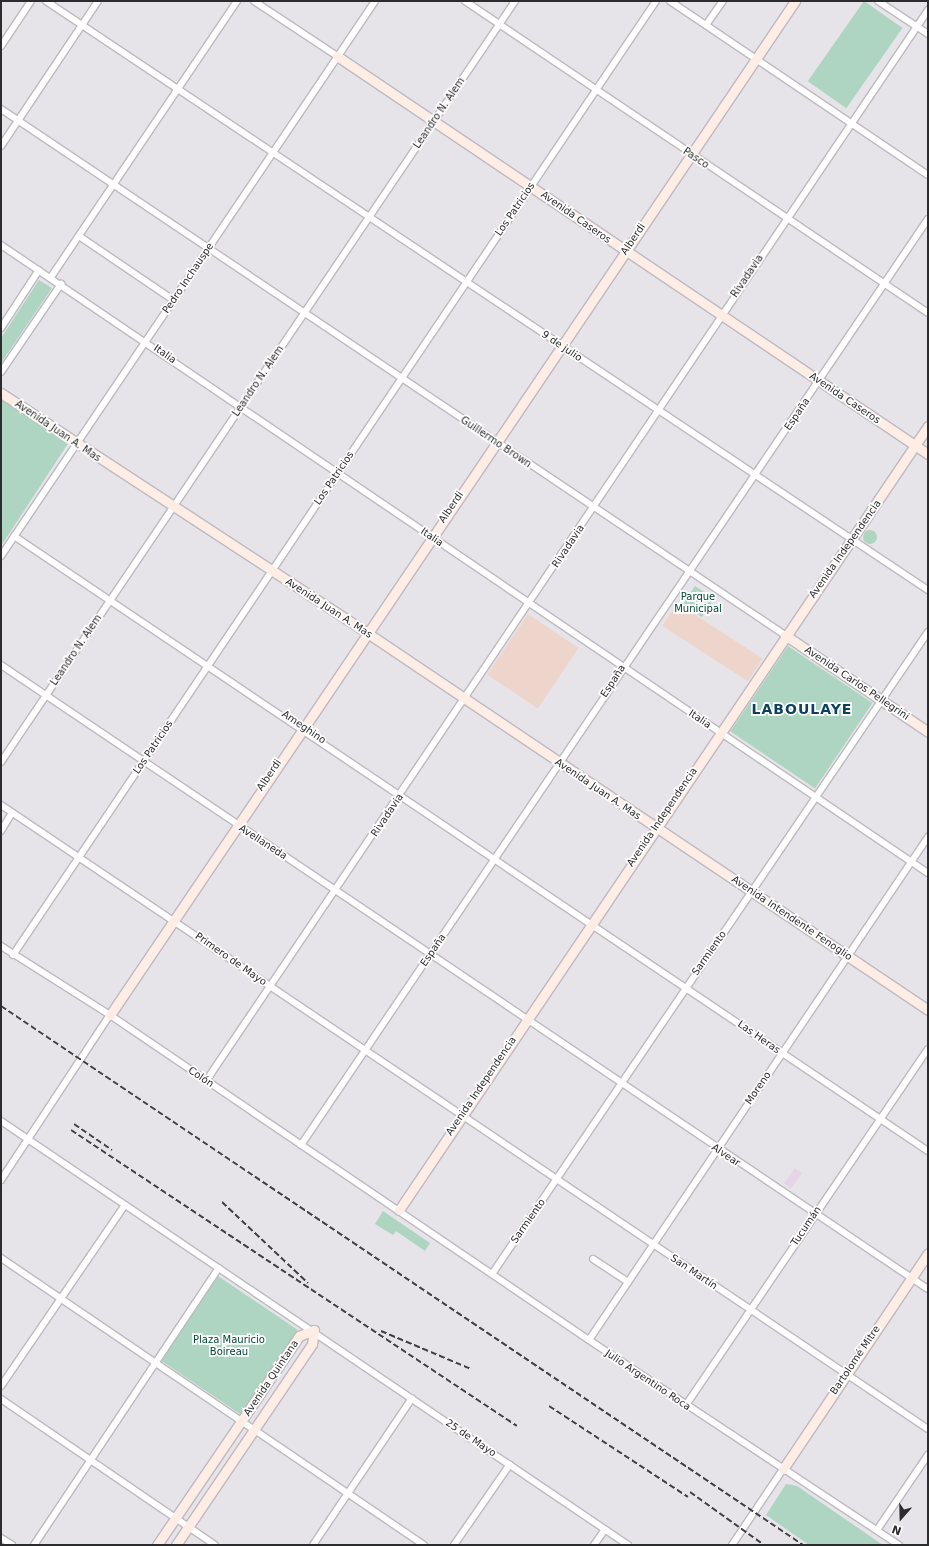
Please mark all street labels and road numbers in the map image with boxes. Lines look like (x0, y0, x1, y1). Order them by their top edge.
street label: Leandro N. Alem (411, 75, 467, 151)
street label: Pasco (681, 145, 711, 171)
street label: Los Patricios (493, 180, 537, 238)
street label: Avenida Caseros (539, 188, 613, 246)
street label: Alberdi (618, 221, 648, 257)
street label: Pedro Inchauspe (160, 240, 216, 316)
street label: Rivadavia (728, 252, 766, 300)
street label: 9 de julio (540, 328, 584, 364)
street label: Italia (151, 342, 179, 366)
street label: Leandro N. Alem (230, 343, 286, 419)
street label: Avenida Caseros (807, 370, 883, 426)
street label: España (782, 396, 812, 432)
street label: Avenida Juan A. Mas (13, 398, 103, 464)
street label: Guillermo Brown (458, 414, 534, 470)
street label: Los Patricios (312, 449, 356, 507)
street label: Alberdi (436, 489, 466, 525)
street label: Avenida Independencia (807, 498, 883, 600)
street label: Rivadavia (549, 522, 587, 570)
street label: Italia (418, 525, 446, 549)
street label: Avenida Juan A. Mas (283, 575, 375, 641)
street label: Leandro N. Alem (48, 612, 104, 688)
street label: Avenida Carlos Pellegrini (802, 643, 912, 723)
street label: España (598, 662, 628, 700)
street label: Italia (686, 707, 714, 731)
street label: Ameghino (280, 708, 328, 746)
street label: Los Patricios (131, 718, 175, 776)
street label: Avenida Juan A. Mas (553, 756, 643, 822)
street label: Alberdi (254, 757, 284, 793)
street label: Avenida Independencia (624, 765, 700, 869)
street label: Rivadavia (368, 791, 406, 839)
street label: Avellaneda (237, 822, 289, 862)
street label: Avenida Intendente Fenoglio (729, 873, 855, 963)
street label: Sarmiento (689, 928, 729, 978)
street label: Primero de Mayo (193, 930, 269, 988)
street label: España (418, 932, 448, 968)
street label: Las Heras (735, 1018, 783, 1056)
street label: Avenida Independencia (443, 1034, 519, 1138)
street label: Colón (186, 1064, 216, 1090)
street label: Moreno (743, 1069, 773, 1107)
street label: Alvear (709, 1141, 743, 1169)
street label: Sarmiento (508, 1196, 548, 1246)
street label: Tucumán (788, 1204, 824, 1248)
street label: San Martín (668, 1252, 720, 1292)
street label: Bartolomé Mitre (828, 1323, 882, 1397)
street label: Avenida Quintana (241, 1338, 301, 1418)
street label: Julio Argentino Roca (603, 1347, 693, 1413)
street label: 25 de Mayo (443, 1417, 499, 1459)

